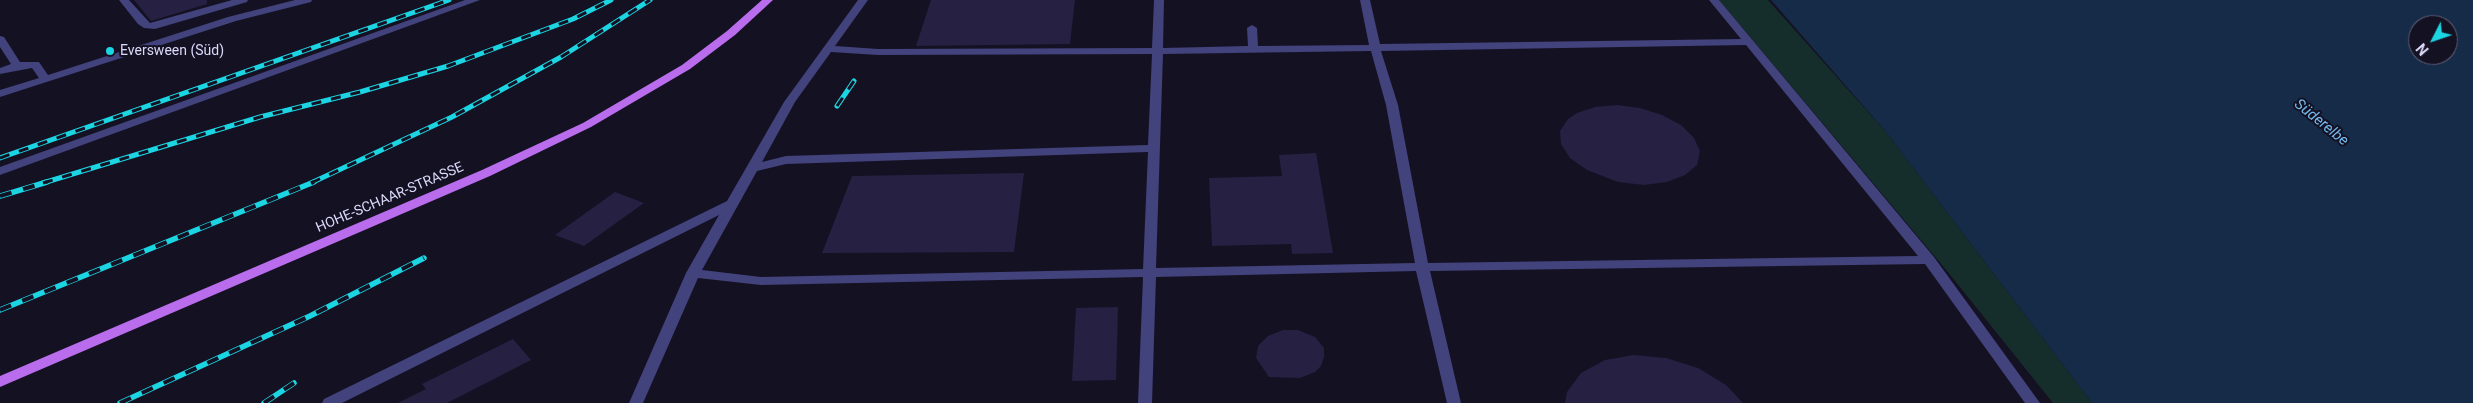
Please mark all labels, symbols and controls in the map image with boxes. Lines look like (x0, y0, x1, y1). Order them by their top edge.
north arrow (2408, 15, 2458, 65)
text: N (2413, 40, 2432, 58)
place label: Eversween (Süd) (120, 43, 224, 59)
marker: Eversween (Süd) (104, 45, 116, 57)
water label: Süderelbe (2290, 96, 2352, 150)
street label: HOHE-SCHAAR-STRASSE (314, 159, 466, 237)

